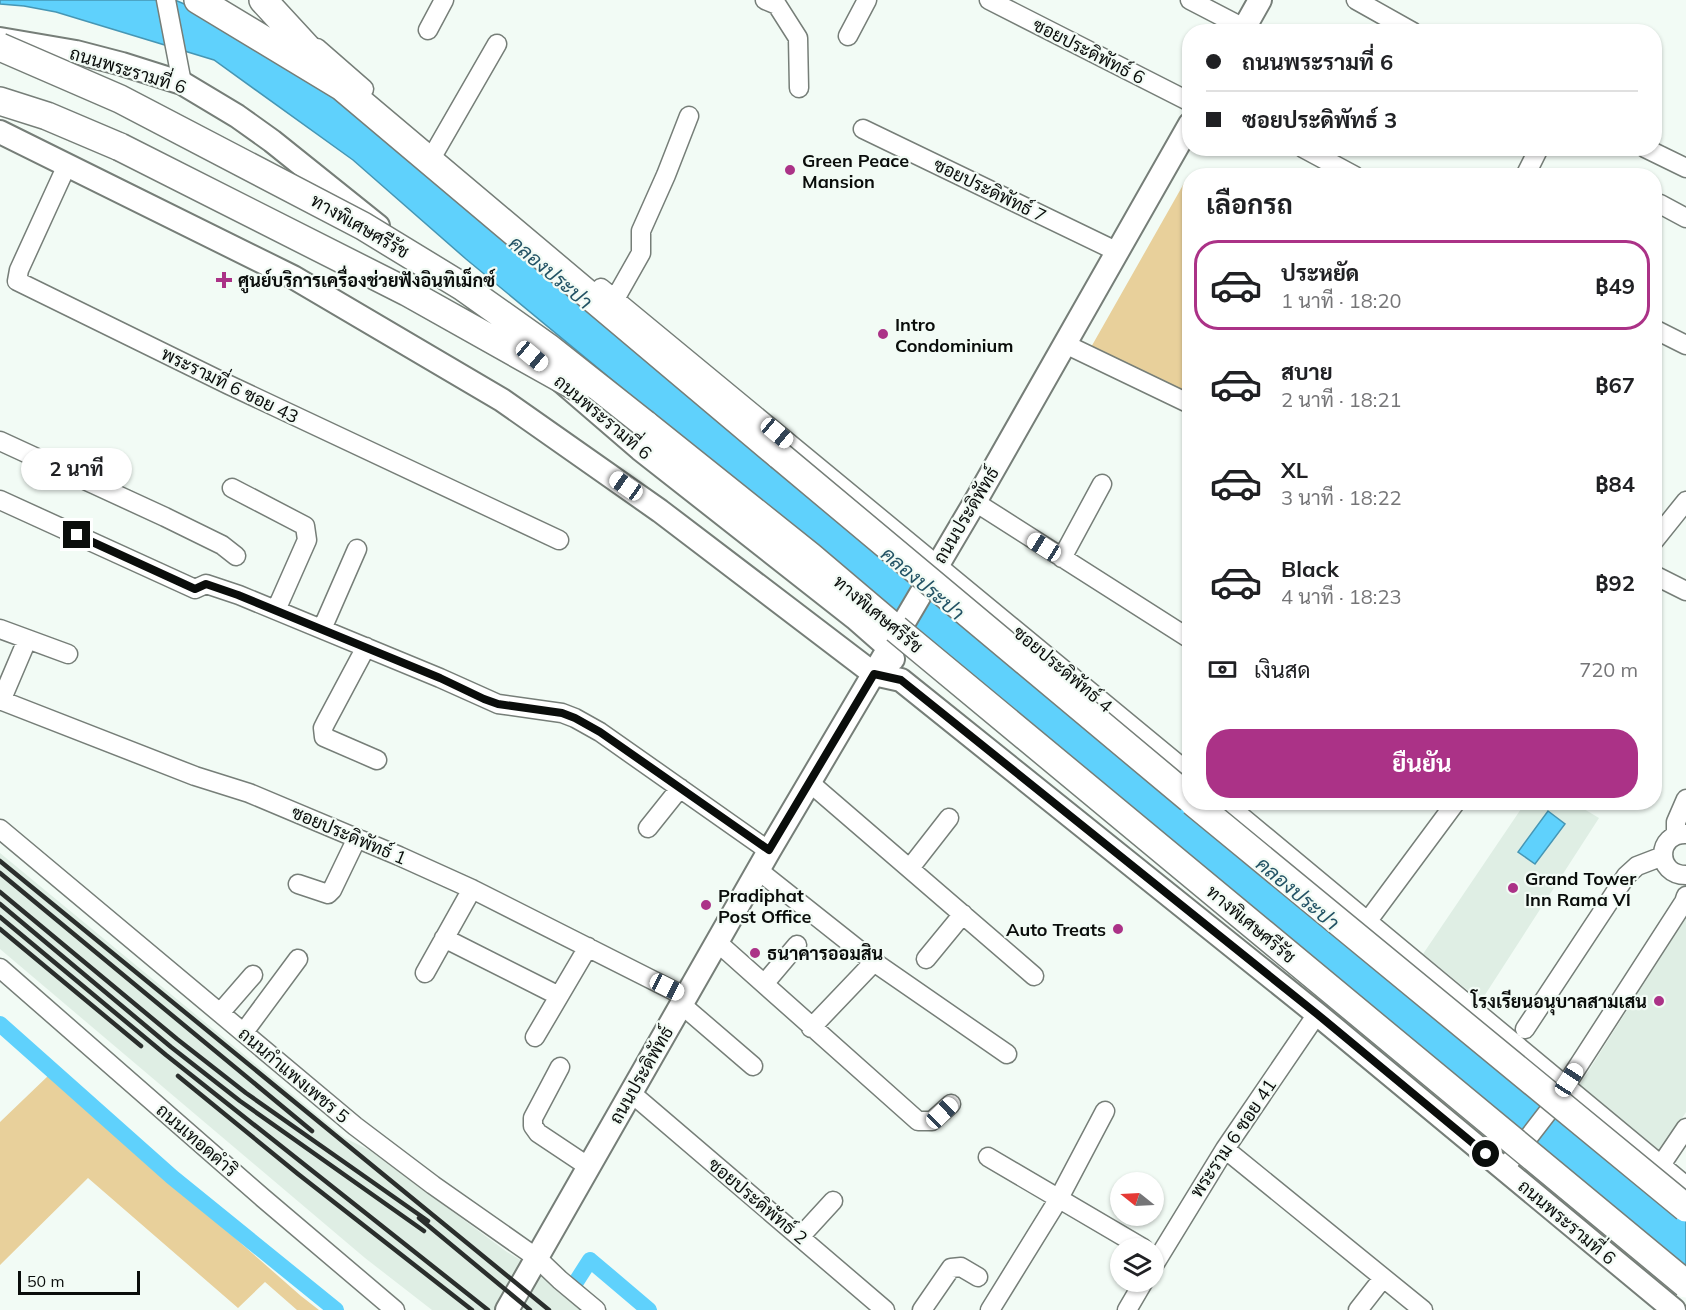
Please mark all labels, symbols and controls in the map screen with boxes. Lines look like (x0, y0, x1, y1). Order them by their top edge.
street label: ซอยประดิพัทธ์ 6 (1029, 12, 1149, 89)
street label: ถนนพระรามที่ 6 (67, 38, 190, 99)
text: ถนนพระรามที่ 6 (1242, 48, 1393, 76)
text: ซอยประดิพัทธ์ 3 (1242, 106, 1397, 134)
place label: Green Peace Mansion (802, 149, 909, 193)
street label: ซอยประดิพัทธ์ 7 (930, 152, 1051, 227)
marker: Green Peace Mansion (783, 163, 797, 177)
text: เลือกรถ (1206, 187, 1293, 221)
street label: ทางพิเศษศรีรัช (307, 188, 414, 263)
water label: คลองประปา (504, 230, 598, 314)
icon: car (1209, 258, 1263, 312)
text: ประหยัด (1281, 259, 1359, 287)
place label: ศูนย์บริการเครื่องช่วยฟังอินทิเม็กซ์ (238, 265, 496, 294)
marker: ศูนย์บริการเครื่องช่วยฟังอินทิเม็กซ์ (215, 271, 233, 289)
text: ฿49 (1595, 272, 1635, 300)
text: 1 นาที · 18:20 (1281, 288, 1401, 313)
place label: Intro Condominium (895, 313, 1013, 357)
marker: Intro Condominium (876, 327, 890, 341)
street label: พระรามที่ 6 ซอย 43 (158, 338, 304, 428)
car (512, 338, 552, 374)
icon: car (1209, 357, 1263, 411)
text: สบาย (1281, 358, 1333, 386)
street label: ถนนพระรามที่ 6 (549, 366, 659, 465)
text: ฿67 (1595, 371, 1635, 399)
text: 2 นาที · 18:21 (1281, 387, 1401, 412)
car (757, 415, 797, 451)
callout: 2 นาที (22, 448, 132, 490)
text: 2 นาที (49, 456, 104, 481)
icon: car (1209, 456, 1263, 510)
text: XL (1281, 456, 1308, 484)
street label: ถนนประดิพัทธ์ (927, 462, 1004, 568)
car (606, 468, 646, 504)
text: ฿84 (1595, 470, 1635, 498)
text: 3 นาที · 18:22 (1281, 485, 1401, 510)
route end (63, 521, 90, 548)
car (1024, 530, 1064, 564)
water label: คลองประปา (876, 541, 970, 625)
icon: car (1209, 555, 1263, 609)
text: Black (1281, 555, 1339, 583)
street label: ทางพิเศษศรีรัช (829, 569, 928, 658)
text: ฿92 (1595, 569, 1635, 597)
text: 4 นาที · 18:23 (1281, 584, 1401, 609)
street label: ซอยประดิพัทธ์ 4 (1009, 620, 1118, 717)
icon: cash (1206, 653, 1239, 686)
text: เงินสด (1254, 656, 1311, 684)
text: 720 m (1579, 657, 1638, 682)
button: ยืนยัน (1206, 729, 1638, 798)
street label: ซอยประดิพัทธ์ 1 (288, 800, 410, 870)
water label: คลองประปา (1251, 851, 1345, 935)
place label: Grand Tower Inn Rama VI (1525, 867, 1637, 911)
street label: ทางพิเศษศรีรัช (1202, 879, 1301, 968)
marker: Grand Tower Inn Rama VI (1506, 881, 1520, 895)
place label: Pradiphat Post Office (718, 884, 811, 928)
marker: Pradiphat Post Office (699, 898, 713, 912)
place label: Auto Treats (1006, 918, 1106, 941)
marker: Auto Treats (1111, 922, 1125, 936)
place label: ธนาคารออมสิน (767, 942, 883, 965)
marker: ธนาคารออมสิน (748, 946, 762, 960)
car (647, 971, 687, 1003)
place label: โรงเรียนอนุบาลสามเสน (1470, 989, 1647, 1016)
marker: โรงเรียนอนุบาลสามเสน (1652, 994, 1666, 1008)
street label: ถนนประดิพัทธ์ (603, 1021, 678, 1128)
street label: ถนนกำแพงเพชร 5 (234, 1022, 354, 1128)
car (1552, 1060, 1586, 1100)
street label: พระราม 6 ซอย 41 (1185, 1074, 1281, 1202)
car (923, 1094, 961, 1132)
street label: ถนนเทอดดำริ (152, 1098, 243, 1182)
route start (1472, 1140, 1499, 1167)
street label: ซอยประดิพัทธ์ 2 (704, 1152, 813, 1249)
street label: ถนนพระรามที่ 6 (1513, 1171, 1623, 1270)
north arrow (1110, 1172, 1164, 1226)
map controls (1110, 1172, 1164, 1292)
button: layers (1110, 1238, 1164, 1292)
scale bar (18, 1268, 140, 1296)
text: 50 m (27, 1271, 64, 1291)

